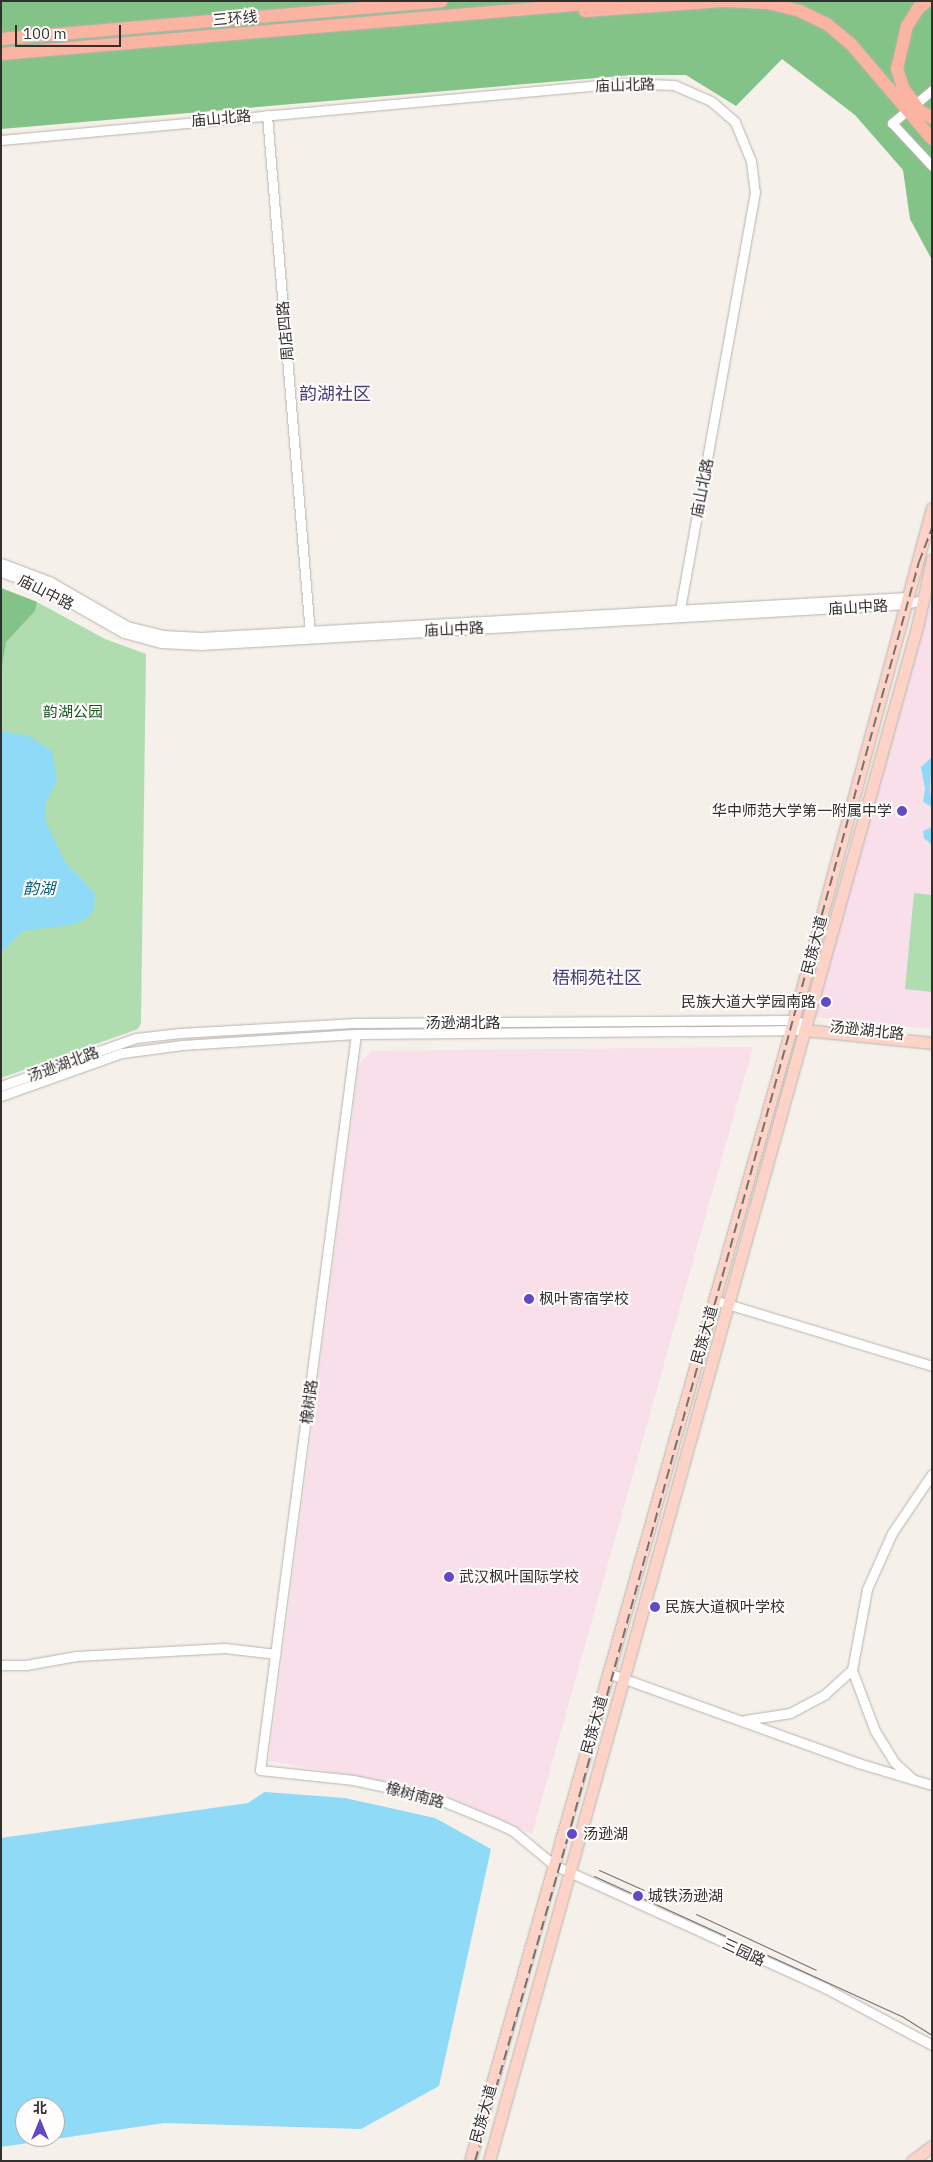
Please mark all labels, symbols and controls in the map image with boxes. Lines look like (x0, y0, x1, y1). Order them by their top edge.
street label: 三环线 (212, 7, 258, 29)
scale bar (18, 15, 124, 47)
text: 100 m (23, 24, 67, 43)
street label: 庙山北路 (595, 75, 655, 95)
street label: 庙山北路 (190, 106, 252, 130)
street label: 周店四路 (273, 300, 297, 362)
district label: 韵湖社区 (299, 383, 371, 405)
street label: 庙山北路 (687, 457, 717, 519)
street label: 庙山中路 (15, 570, 77, 614)
street label: 庙山中路 (828, 596, 888, 618)
street label: 庙山中路 (424, 618, 484, 640)
park label: 韵湖公园 (43, 703, 103, 721)
place label: 华中师范大学第一附属中学 (712, 802, 892, 820)
marker: 华中师范大学第一附属中学 (896, 805, 908, 817)
water label: 韵湖 (23, 878, 55, 898)
street label: 民族大道 (798, 914, 830, 976)
district label: 梧桐苑社区 (552, 967, 642, 989)
place label: 民族大道大学园南路 (681, 993, 816, 1011)
marker: 民族大道大学园南路 (820, 996, 832, 1008)
street label: 汤逊湖北路 (426, 1014, 500, 1032)
street label: 汤逊湖北路 (829, 1017, 905, 1043)
street label: 汤逊湖北路 (25, 1043, 101, 1085)
place label: 枫叶寄宿学校 (539, 1290, 629, 1308)
marker: 枫叶寄宿学校 (523, 1293, 535, 1305)
street label: 民族大道 (687, 1304, 721, 1366)
street label: 橡树路 (297, 1379, 321, 1425)
place label: 武汉枫叶国际学校 (459, 1568, 579, 1586)
marker: 武汉枫叶国际学校 (443, 1571, 455, 1583)
place label: 民族大道枫叶学校 (665, 1598, 785, 1616)
marker: 民族大道枫叶学校 (649, 1601, 661, 1613)
street label: 民族大道 (577, 1694, 611, 1756)
street label: 橡树南路 (384, 1779, 446, 1811)
place label: 汤逊湖 (583, 1825, 628, 1843)
marker: 汤逊湖 (565, 1827, 579, 1841)
place label: 城铁汤逊湖 (648, 1887, 723, 1905)
marker: 城铁汤逊湖 (632, 1890, 644, 1902)
street label: 三园路 (720, 1934, 768, 1970)
street label: 民族大道 (466, 2083, 500, 2145)
north arrow (15, 2097, 65, 2147)
text: 北 (33, 2099, 47, 2117)

